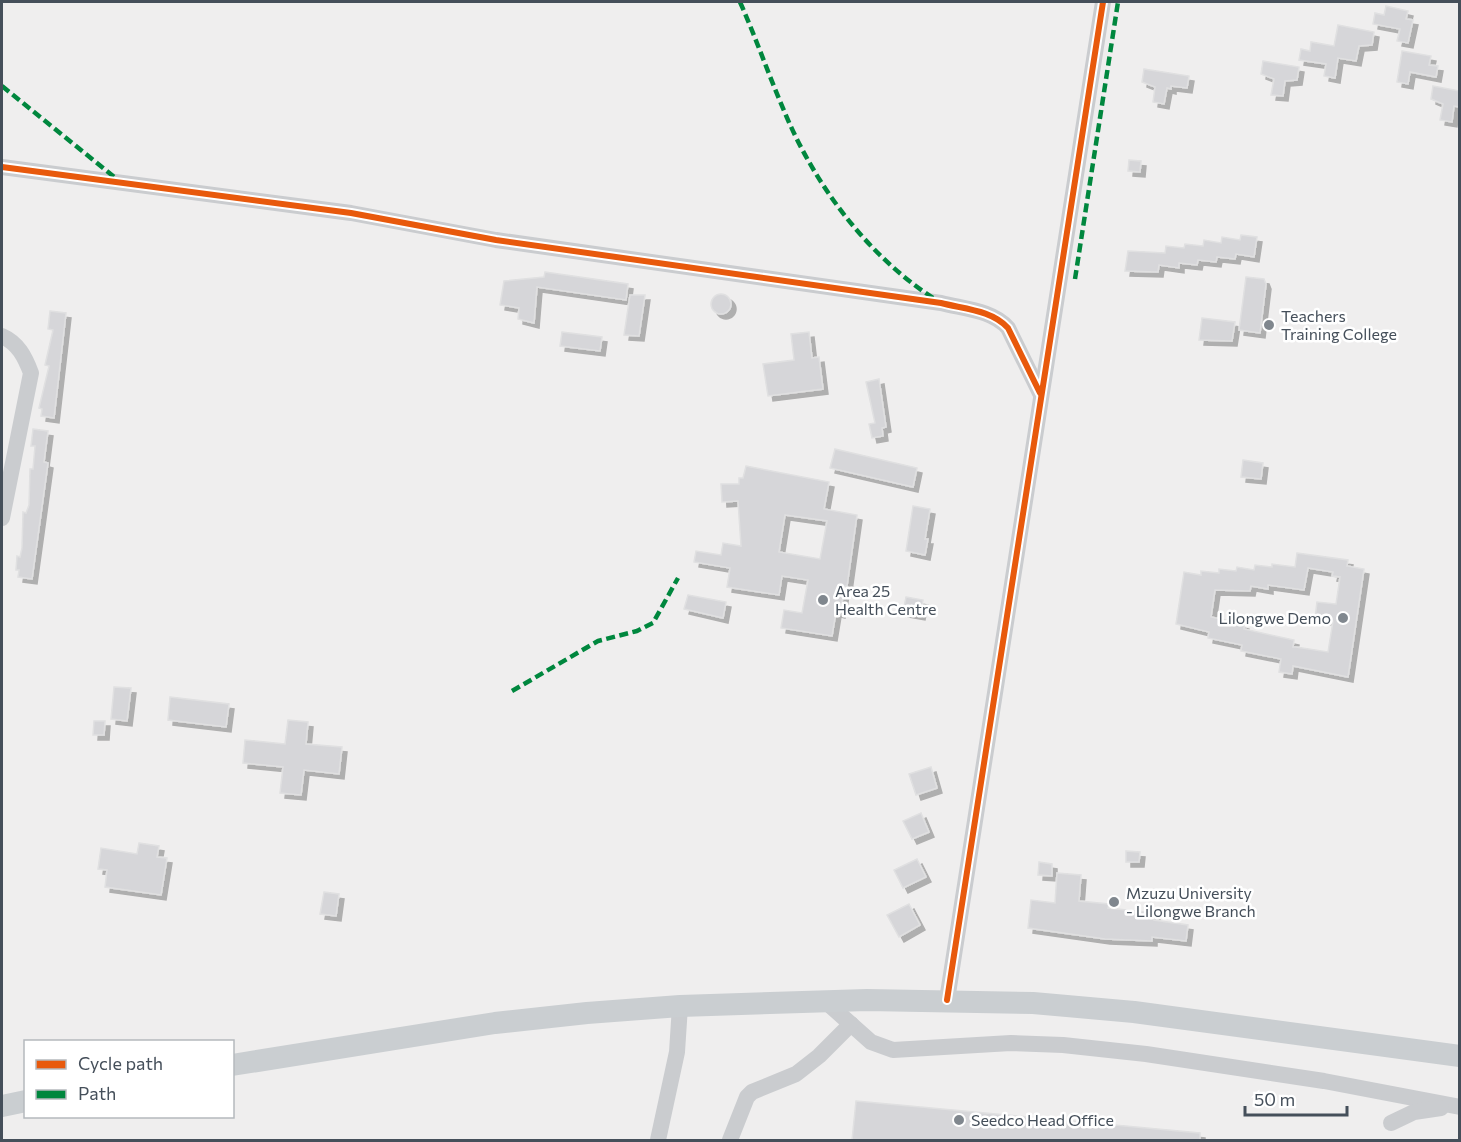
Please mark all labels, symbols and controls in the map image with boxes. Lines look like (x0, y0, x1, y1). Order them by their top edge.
place label: Teachers Training College (1281, 306, 1397, 343)
marker: Teachers Training College (1262, 318, 1276, 332)
place label: Area 25 Health Centre (835, 581, 936, 618)
marker: Area 25 Health Centre (816, 593, 830, 607)
place label: Lilongwe Demo (1218, 608, 1331, 627)
marker: Lilongwe Demo (1336, 611, 1350, 625)
place label: Mzuzu University - Lilongwe Branch (1126, 883, 1256, 920)
marker: Mzuzu University - Lilongwe Branch (1107, 895, 1121, 909)
legend (24, 1040, 234, 1118)
text: Cycle path (78, 1052, 163, 1074)
scale bar (1245, 1079, 1347, 1117)
text: Path (78, 1082, 116, 1104)
text: 50 m (1254, 1088, 1295, 1110)
place label: Seedco Head Office (971, 1110, 1114, 1129)
marker: Seedco Head Office (952, 1113, 966, 1127)

